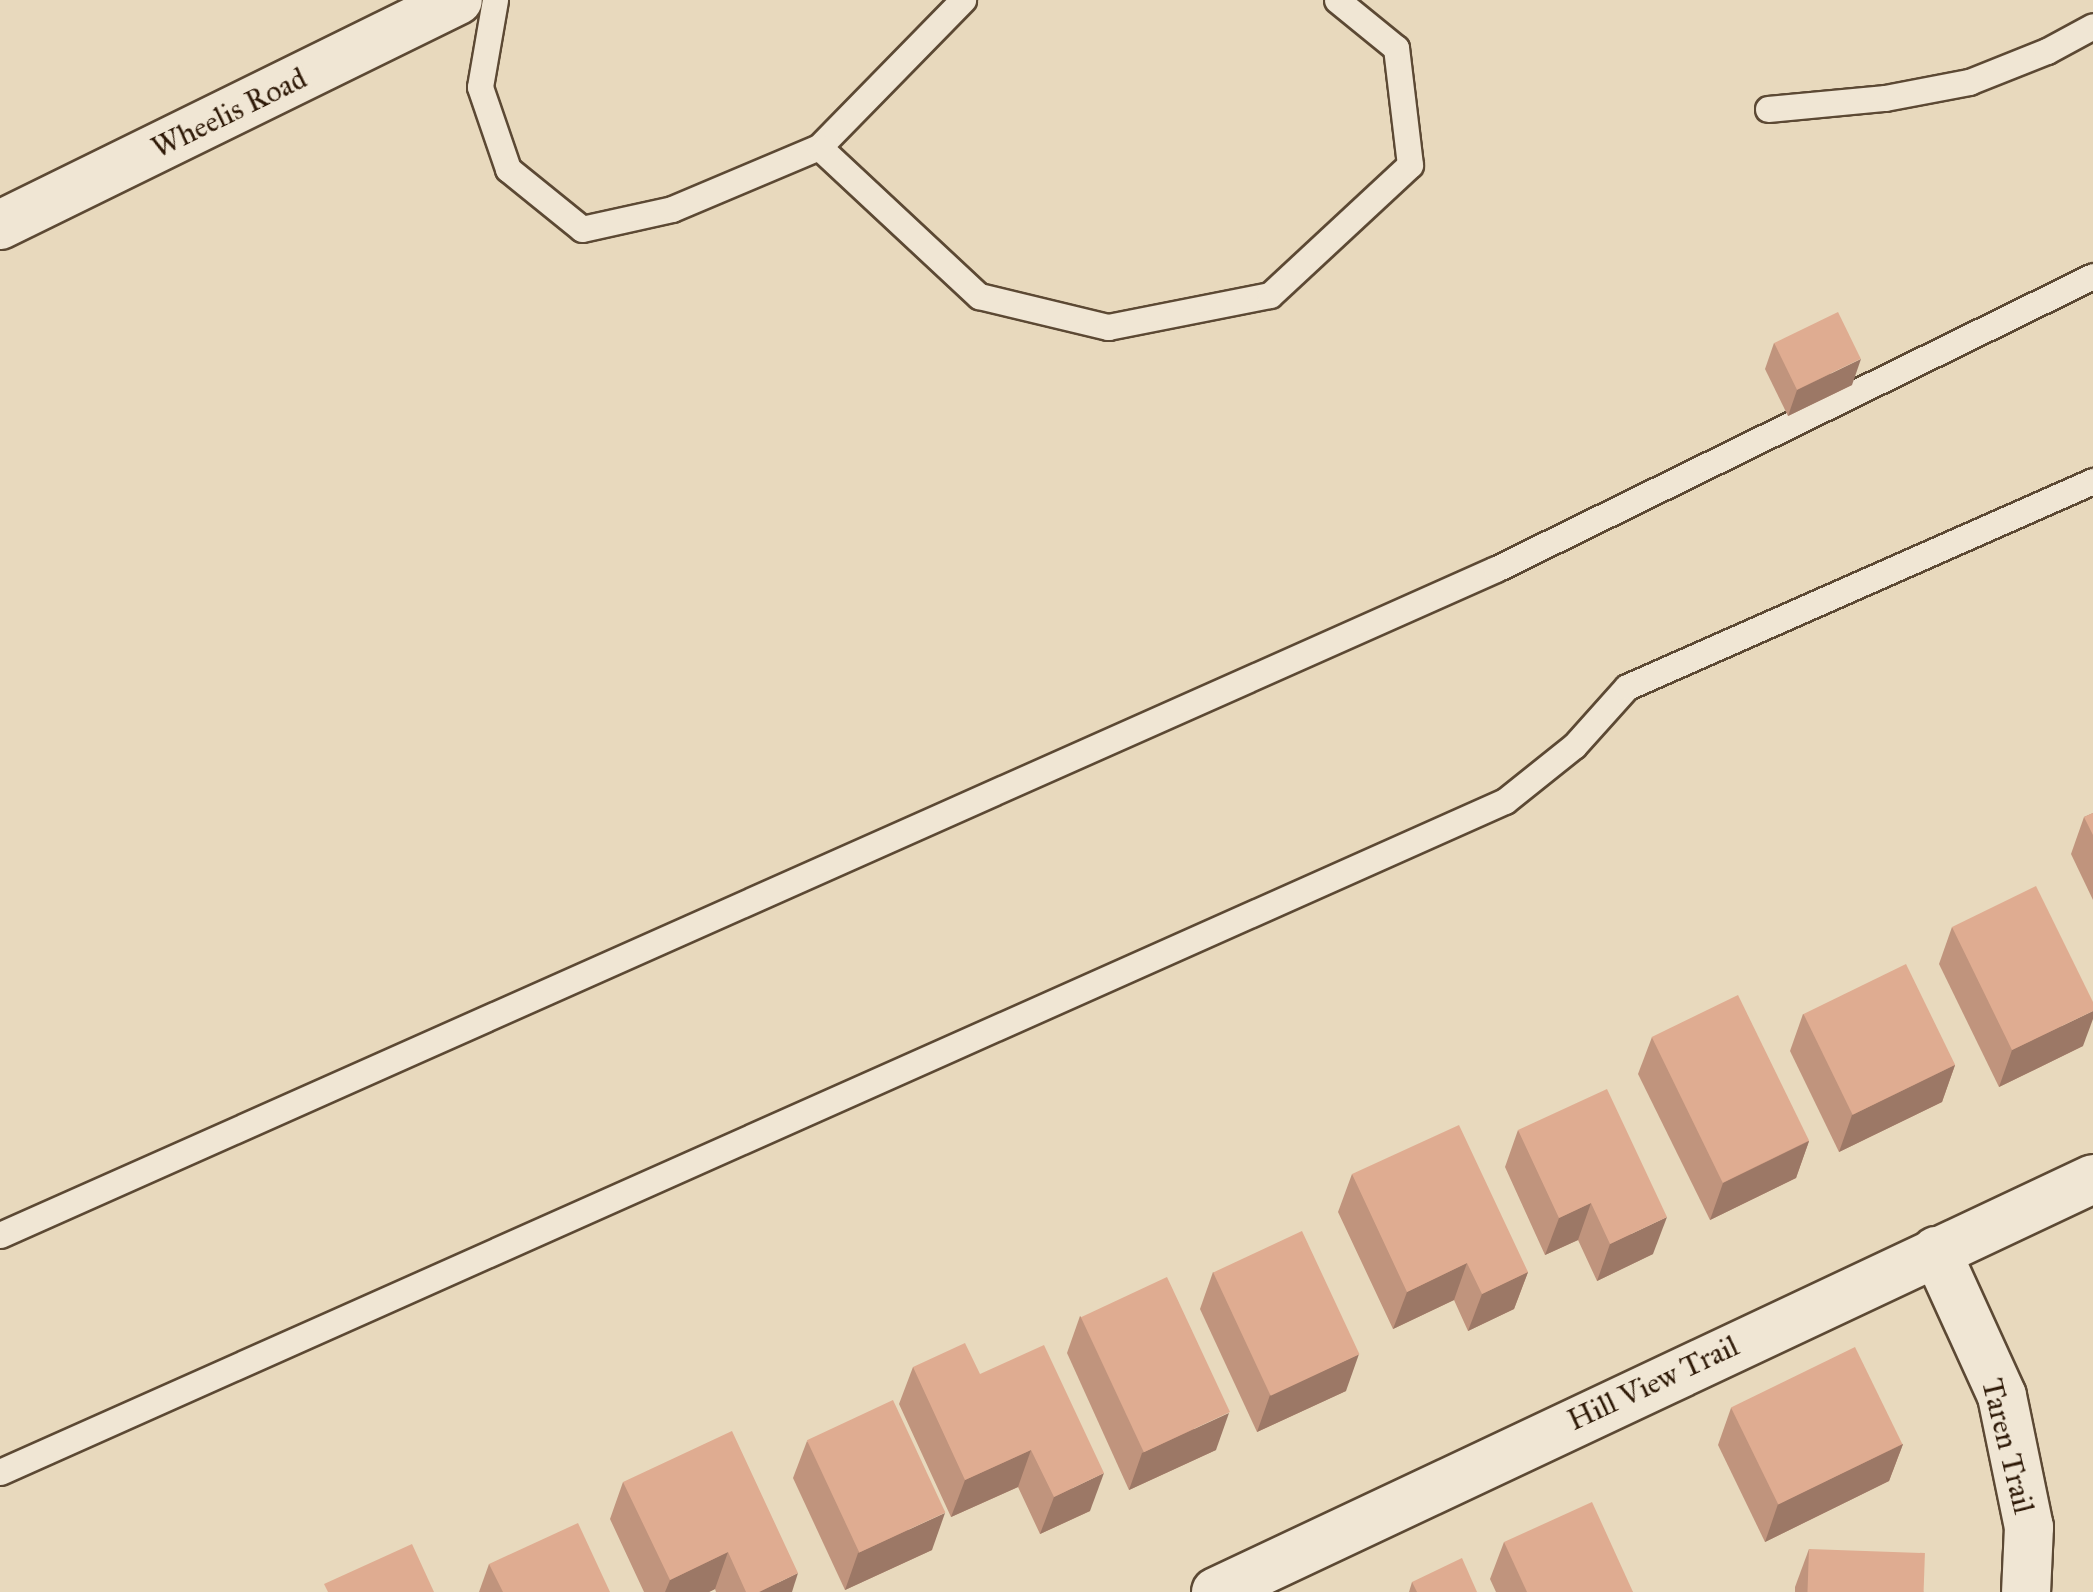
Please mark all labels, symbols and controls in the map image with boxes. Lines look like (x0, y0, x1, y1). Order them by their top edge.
street label: Wheelis Road (146, 60, 312, 166)
street label: Hill View Trail (1562, 1328, 1744, 1438)
street label: Taren Trail (1974, 1375, 2042, 1517)

